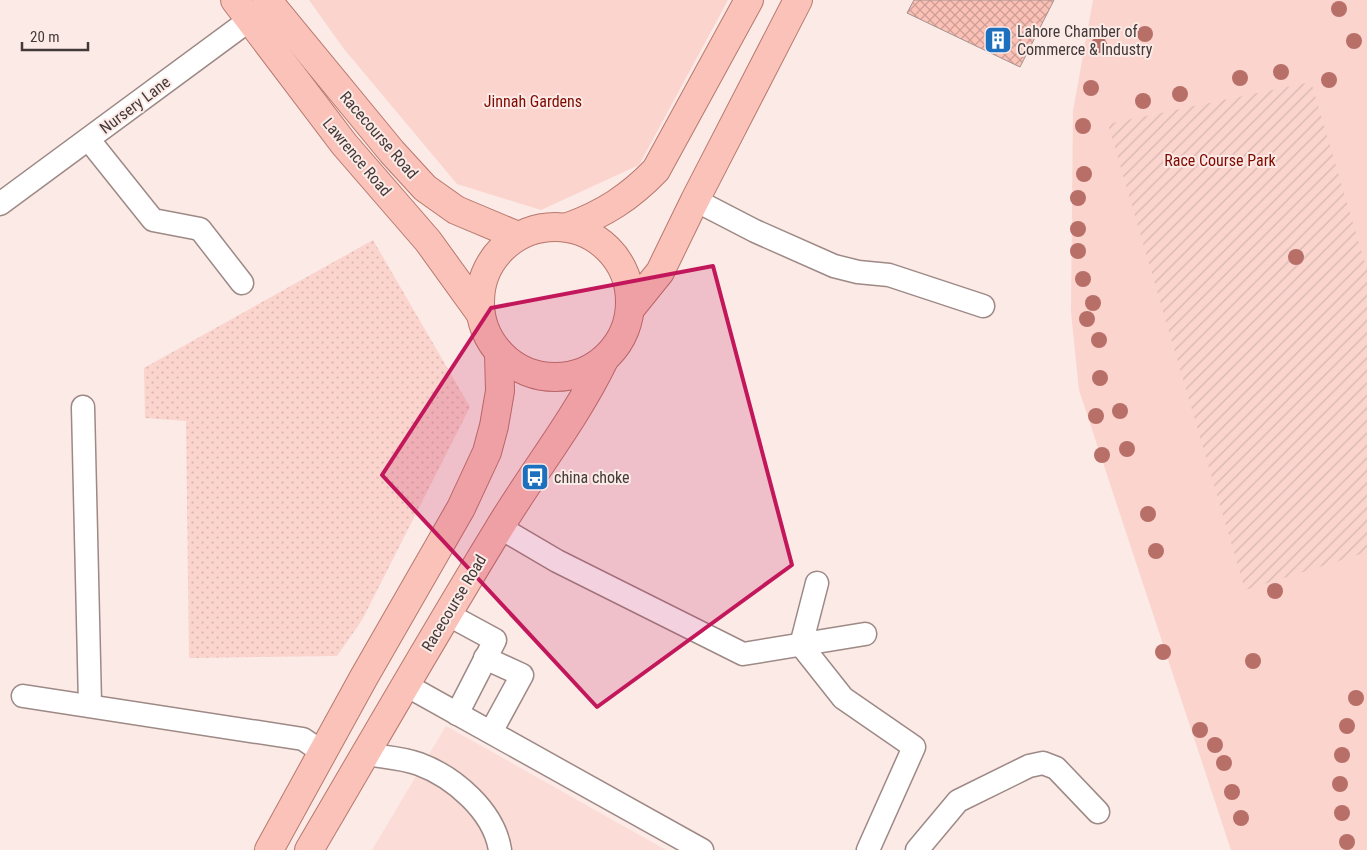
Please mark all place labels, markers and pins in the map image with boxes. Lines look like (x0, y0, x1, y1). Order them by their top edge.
place label: Lahore Chamber of Commerce & Industry (1017, 22, 1153, 59)
building icon: Lahore Chamber of Commerce & Industry (983, 25, 1013, 55)
bus stop icon: china choke (520, 462, 550, 492)
place label: china choke (554, 468, 630, 487)

